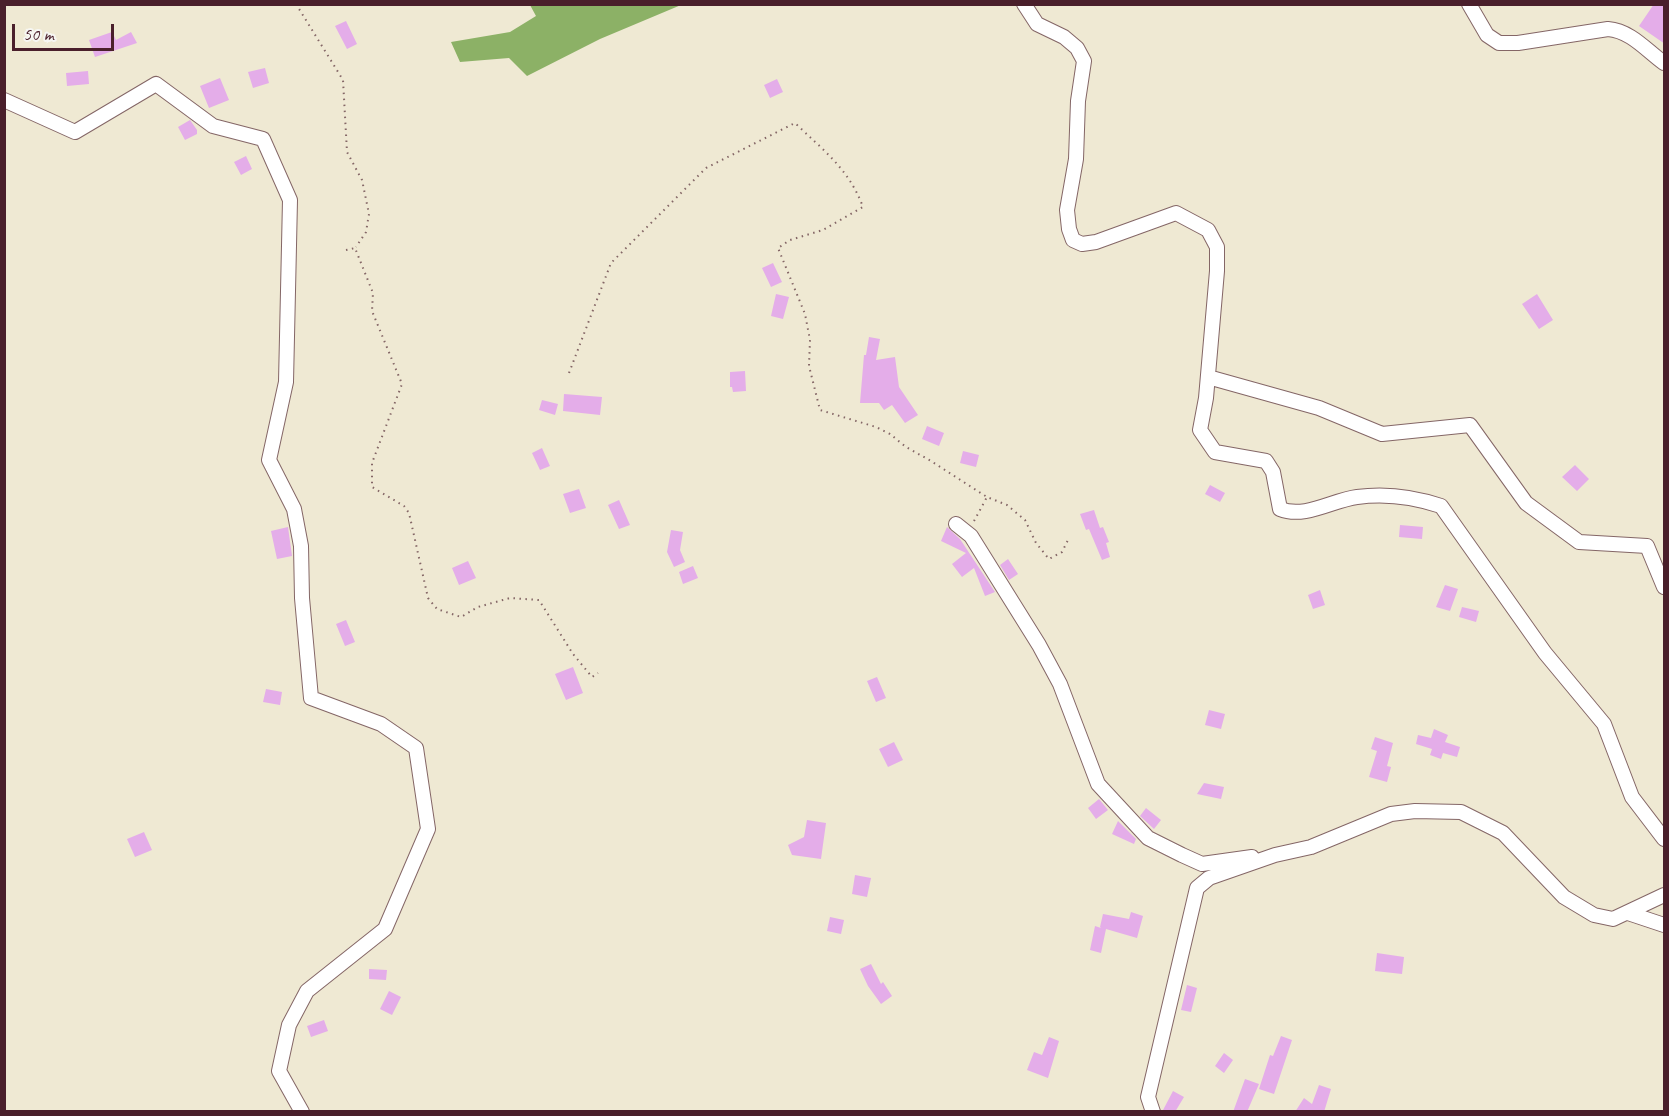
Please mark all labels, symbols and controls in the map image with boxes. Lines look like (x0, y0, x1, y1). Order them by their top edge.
scale bar (15, 12, 117, 50)
text: 50 m (23, 23, 54, 45)

